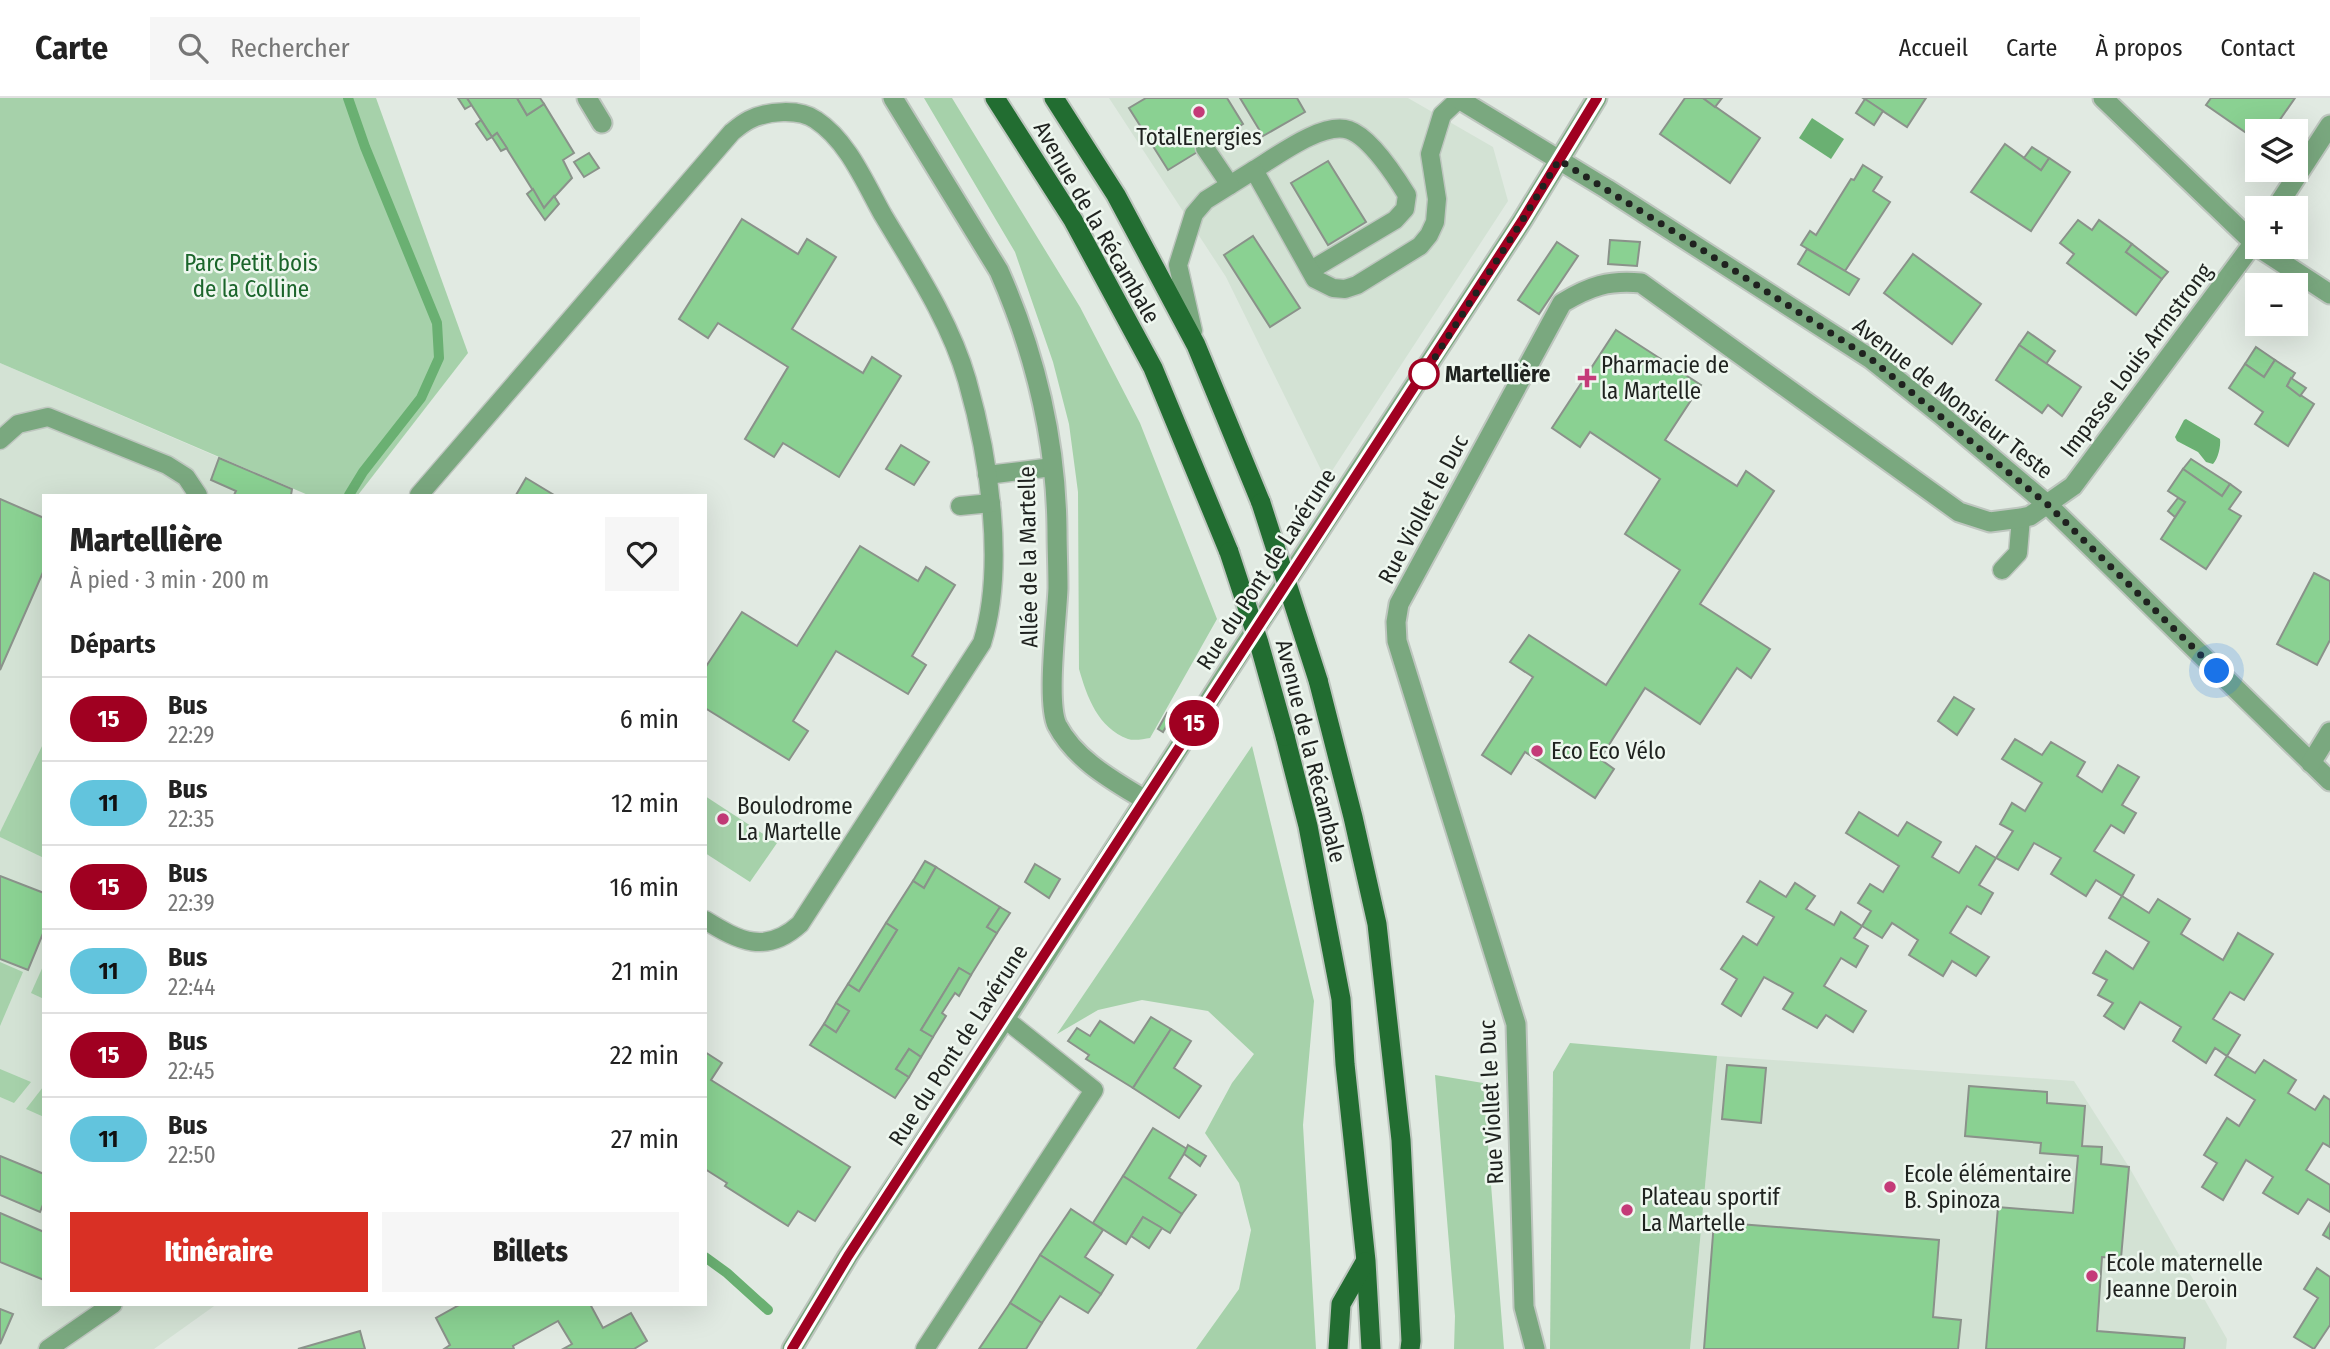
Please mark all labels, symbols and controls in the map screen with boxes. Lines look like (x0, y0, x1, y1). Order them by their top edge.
search box (150, 17, 640, 80)
text: Carte (35, 28, 108, 68)
icon: search (174, 29, 212, 67)
text: Rechercher (230, 33, 350, 64)
text: Accueil (1899, 34, 1968, 62)
text: Carte (2006, 34, 2057, 62)
text: À propos (2095, 34, 2182, 62)
text: Contact (2220, 34, 2295, 62)
marker: TotalEnergies (1191, 104, 1207, 120)
street label: Avenue de la Récambale (1028, 116, 1166, 328)
map controls (2245, 119, 2308, 336)
button: layers (2245, 119, 2308, 182)
place label: TotalEnergies (1136, 123, 1262, 151)
button: + (2245, 196, 2308, 259)
park label: Parc Petit bois de la Colline (184, 249, 318, 303)
street label: Impasse Louis Armstrong (2054, 257, 2218, 462)
button: − (2245, 273, 2308, 336)
street label: Avenue de Monsieur Teste (1848, 311, 2058, 485)
place label: Pharmacie de la Martelle (1601, 351, 1729, 405)
marker: Martellière (1409, 359, 1439, 389)
place label: Martellière (1445, 360, 1551, 388)
marker: Pharmacie de la Martelle (1579, 370, 1595, 386)
street label: Rue Viollet le Duc (1372, 429, 1474, 589)
street label: Rue du Pont de Lavérune (1190, 463, 1342, 675)
street label: Allée de la Martelle (1012, 466, 1044, 648)
button: heart (605, 517, 679, 591)
text: Martellière (70, 520, 222, 560)
text: À pied · 3 min · 200 m (70, 566, 269, 594)
text: Départs (70, 629, 156, 660)
street label: Avenue de la Récambale (1270, 637, 1352, 865)
your location (2199, 653, 2234, 688)
text: Bus (168, 690, 207, 721)
line badge: 15 (1162, 700, 1226, 746)
text: 6 min (620, 704, 679, 735)
text: 15 (98, 705, 119, 733)
text: 15 (1183, 709, 1205, 737)
text: 22:29 (168, 721, 214, 749)
place label: Eco Eco Vélo (1551, 737, 1666, 765)
marker: Eco Eco Vélo (1529, 743, 1545, 759)
text: Bus (168, 774, 207, 805)
text: 12 min (611, 788, 679, 819)
text: 11 (99, 789, 118, 817)
place label: Boulodrome La Martelle (737, 792, 853, 846)
text: 22:35 (168, 805, 214, 833)
marker: Boulodrome La Martelle (715, 811, 731, 827)
text: Bus (168, 858, 207, 889)
text: 16 min (610, 872, 679, 903)
text: 15 (98, 873, 119, 901)
text: 22:39 (168, 889, 215, 917)
street label: Rue du Pont de Lavérune (882, 939, 1034, 1151)
text: Bus (168, 942, 207, 973)
text: 21 min (612, 956, 679, 987)
text: 11 (99, 957, 118, 985)
text: 22:44 (168, 973, 215, 1001)
street label: Rue Viollet le Duc (1473, 1019, 1509, 1185)
text: Bus (168, 1026, 207, 1057)
text: 22 min (610, 1040, 679, 1071)
text: 15 (98, 1041, 119, 1069)
text: 22:45 (168, 1057, 215, 1085)
text: Bus (168, 1110, 207, 1141)
text: 27 min (611, 1124, 679, 1155)
text: 11 (99, 1125, 118, 1153)
text: 22:50 (168, 1141, 216, 1169)
place label: Ecole élémentaire B. Spinoza (1904, 1160, 2072, 1214)
marker: Ecole élémentaire B. Spinoza (1882, 1179, 1898, 1195)
place label: Plateau sportif La Martelle (1641, 1183, 1782, 1237)
marker: Plateau sportif La Martelle (1619, 1202, 1635, 1218)
button: Itinéraire (70, 1212, 368, 1292)
button: Billets (382, 1212, 679, 1292)
place label: Ecole maternelle Jeanne Deroin (2106, 1249, 2263, 1303)
marker: Ecole maternelle Jeanne Deroin (2084, 1268, 2100, 1284)

